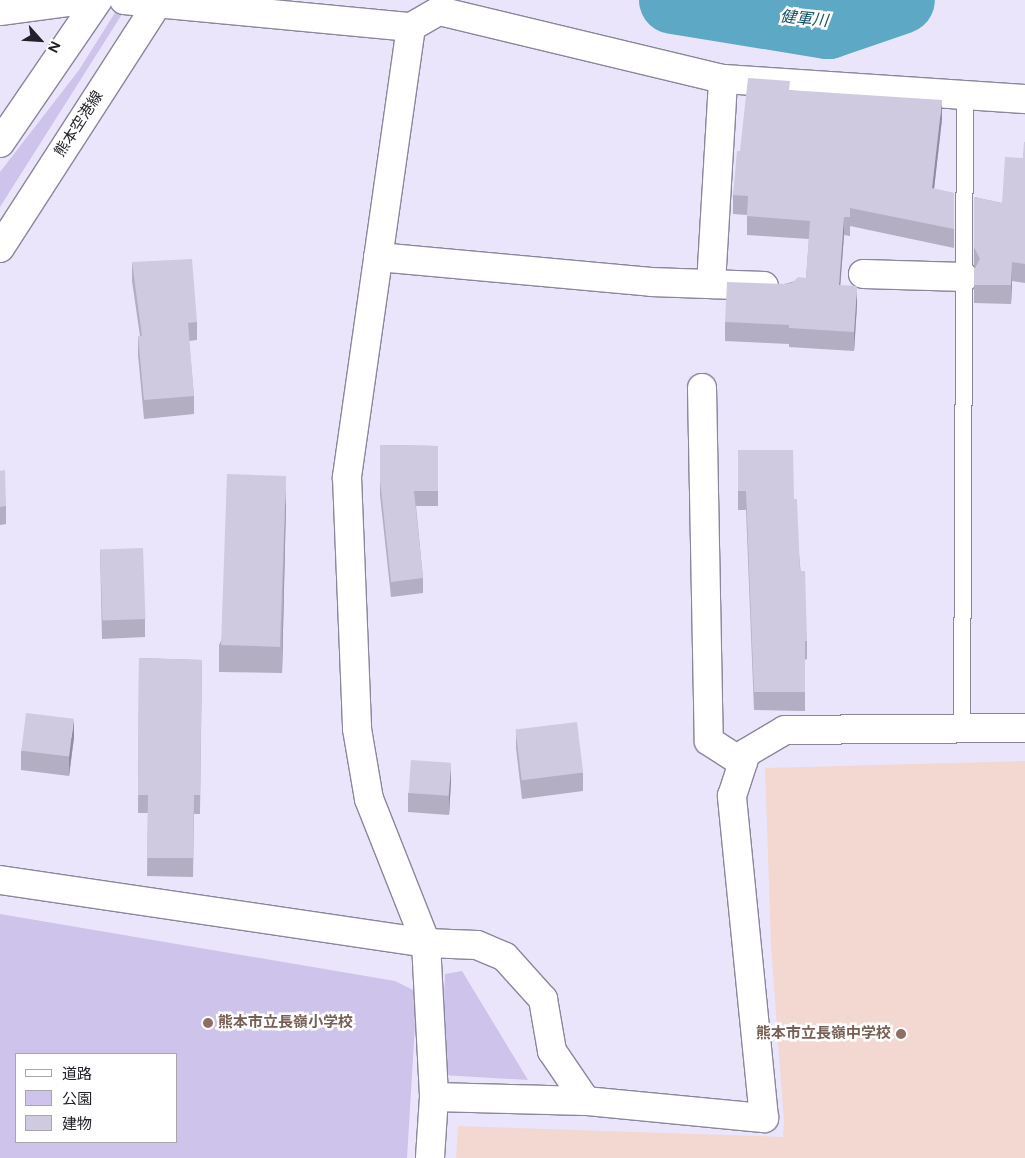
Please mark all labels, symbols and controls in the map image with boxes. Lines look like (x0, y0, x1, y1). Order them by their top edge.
water label: 健軍川 (779, 7, 829, 31)
north arrow (15, 15, 65, 65)
text: N (44, 38, 64, 55)
street label: 熊本空港線 (51, 88, 107, 160)
place label: 熊本市立長嶺小学校 (218, 1014, 353, 1032)
marker: 熊本市立長嶺小学校 (202, 1017, 214, 1029)
place label: 熊本市立長嶺中学校 (756, 1025, 891, 1043)
marker: 熊本市立長嶺中学校 (895, 1028, 907, 1040)
legend (15, 1053, 178, 1143)
text: 道路 (62, 1065, 92, 1083)
text: 公園 (62, 1090, 92, 1108)
text: 建物 (62, 1115, 92, 1133)

